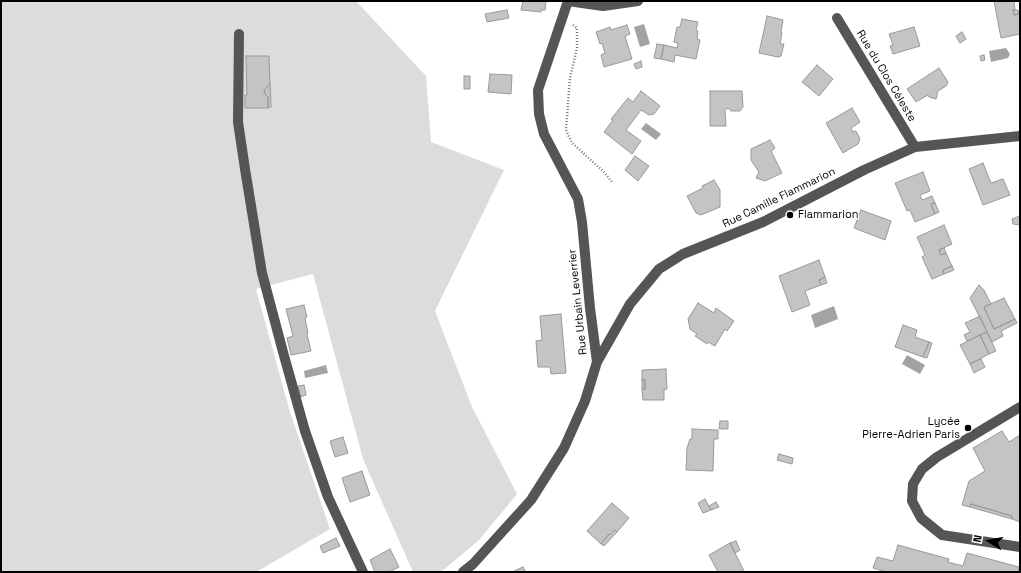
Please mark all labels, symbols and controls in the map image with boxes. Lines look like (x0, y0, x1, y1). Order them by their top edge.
street label: Rue du Clos Céleste (853, 28, 919, 124)
street label: Rue Camille Flammarion (720, 165, 838, 231)
place label: Flammarion (798, 208, 859, 222)
marker: Flammarion (785, 210, 795, 220)
street label: Rue Urbain Leverrier (566, 248, 590, 356)
place label: Lycée Pierre-Adrien Paris (862, 415, 960, 441)
marker: Lycée Pierre-Adrien Paris (963, 423, 973, 433)
north arrow (969, 521, 1009, 561)
text: N (970, 534, 985, 544)

